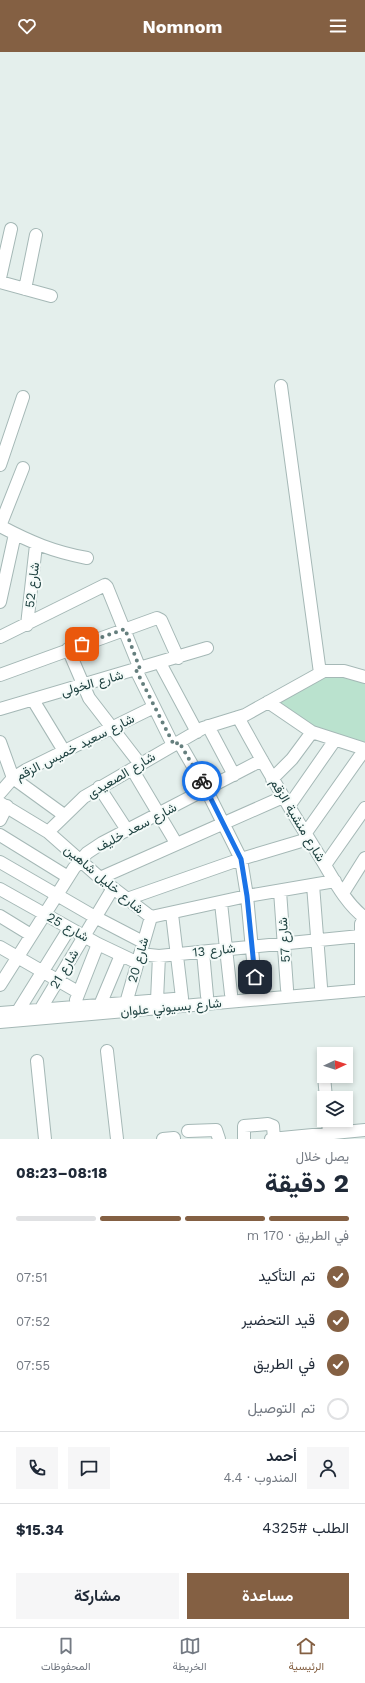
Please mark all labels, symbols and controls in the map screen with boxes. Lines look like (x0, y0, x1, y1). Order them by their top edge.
icon: heart (16, 15, 38, 37)
icon: menu (327, 15, 349, 37)
text: Nomnom (143, 16, 222, 37)
street label: شارع 52 (22, 561, 44, 609)
pin (65, 627, 99, 661)
icon: bag (71, 633, 93, 655)
street label: شارع الخولى (59, 667, 125, 701)
street label: شارع سعيد خميس الزقم (13, 711, 138, 785)
street label: شارع الصعيدى (84, 749, 159, 803)
courier (182, 761, 222, 801)
icon: bike (191, 770, 213, 792)
street label: شارع منشية الزقم (266, 776, 329, 865)
street label: شارع سعد خليف (93, 799, 180, 856)
street label: شارع خليل شاهين (60, 841, 147, 918)
street label: شارع 25 (43, 909, 92, 946)
street label: شارع 57 (275, 917, 295, 963)
street label: شارع 20 (124, 936, 154, 985)
street label: شارع 13 (192, 940, 236, 962)
street label: شارع 21 (46, 947, 83, 992)
pin (238, 960, 272, 994)
icon: home (244, 966, 266, 988)
street label: شارع بسيوني علوان (120, 995, 223, 1022)
north arrow (317, 1047, 353, 1083)
map controls (317, 1047, 353, 1127)
button: layers (317, 1091, 353, 1127)
text: يصل خلال (296, 1149, 349, 1164)
text: 08:18–08:23 (16, 1164, 107, 1182)
text: 2 دقيقة (265, 1168, 349, 1198)
text: في الطريق · 170 m (247, 1228, 349, 1243)
icon: check (327, 1266, 349, 1288)
text: تم التأكيد (258, 1267, 315, 1285)
text: 07:51 (16, 1270, 48, 1285)
icon: check (327, 1310, 349, 1332)
text: قيد التحضير (242, 1311, 315, 1329)
text: 07:52 (16, 1314, 50, 1329)
icon: check (327, 1354, 349, 1376)
text: في الطريق (253, 1355, 315, 1373)
text: 07:55 (16, 1358, 50, 1373)
text: تم التوصيل (247, 1399, 315, 1417)
button: phone (16, 1447, 58, 1489)
button: chat (68, 1447, 110, 1489)
text: أحمد (266, 1447, 297, 1465)
button: person (307, 1447, 349, 1489)
text: المندوب · 4.4 (223, 1470, 297, 1485)
text: الطلب #4325 (262, 1519, 349, 1537)
text: $15.34 (16, 1521, 64, 1539)
button: مشاركة (16, 1573, 179, 1619)
button: مساعدة (187, 1573, 349, 1619)
tab: المحفوظات (41, 1635, 91, 1676)
tab: الخريطة (173, 1635, 207, 1676)
tab: الرئيسية (288, 1635, 324, 1676)

